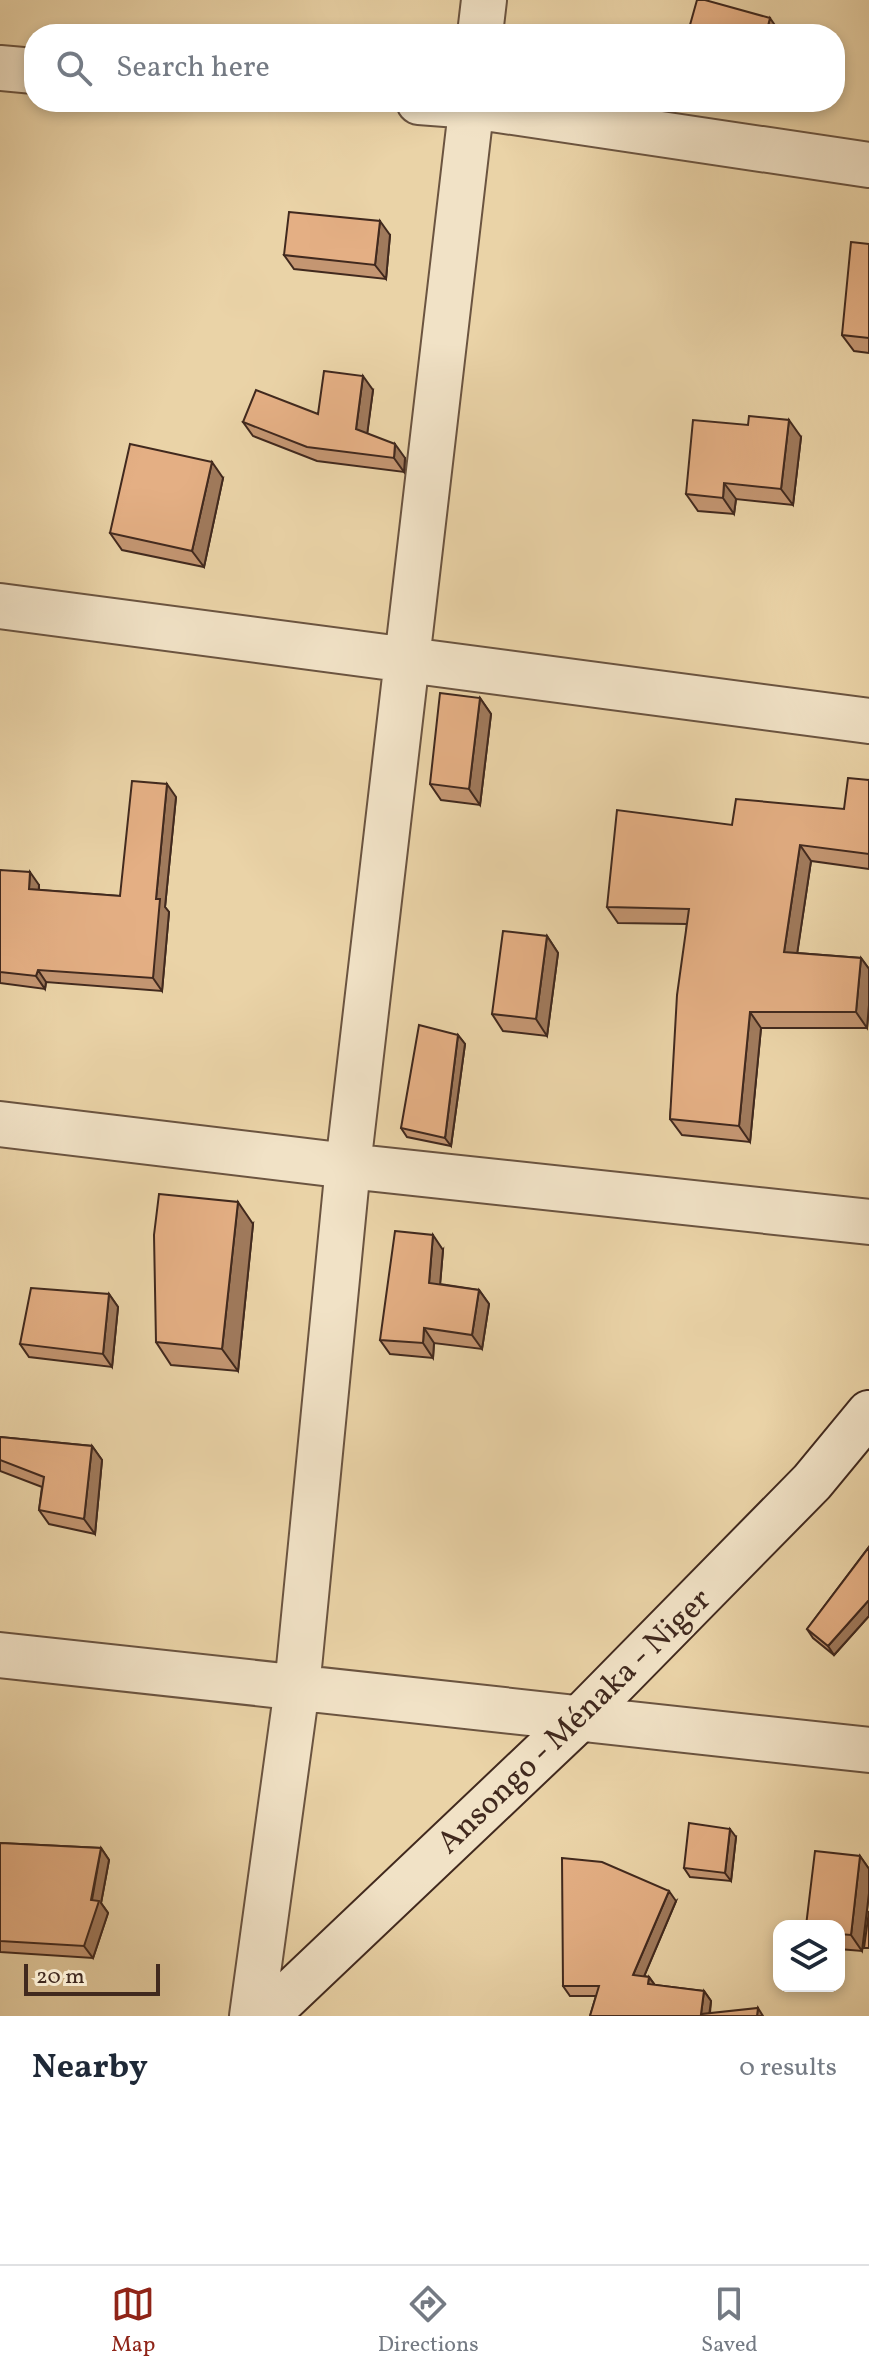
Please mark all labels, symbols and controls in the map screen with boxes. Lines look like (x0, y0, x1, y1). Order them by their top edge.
search box (24, 24, 845, 112)
icon: search (52, 46, 96, 90)
text: Search here (116, 47, 270, 89)
street label: Ansongo - Ménaka - Niger (428, 1579, 722, 1865)
map controls (773, 1920, 845, 1992)
button: layers (773, 1920, 845, 1992)
scale bar (24, 1960, 160, 1996)
text: 20 m (36, 1962, 85, 1993)
text: Nearby (32, 2045, 148, 2092)
text: 0 results (739, 2050, 837, 2086)
tab: Map (111, 2282, 155, 2361)
tab: Directions (378, 2282, 479, 2361)
tab: Saved (701, 2282, 758, 2361)

